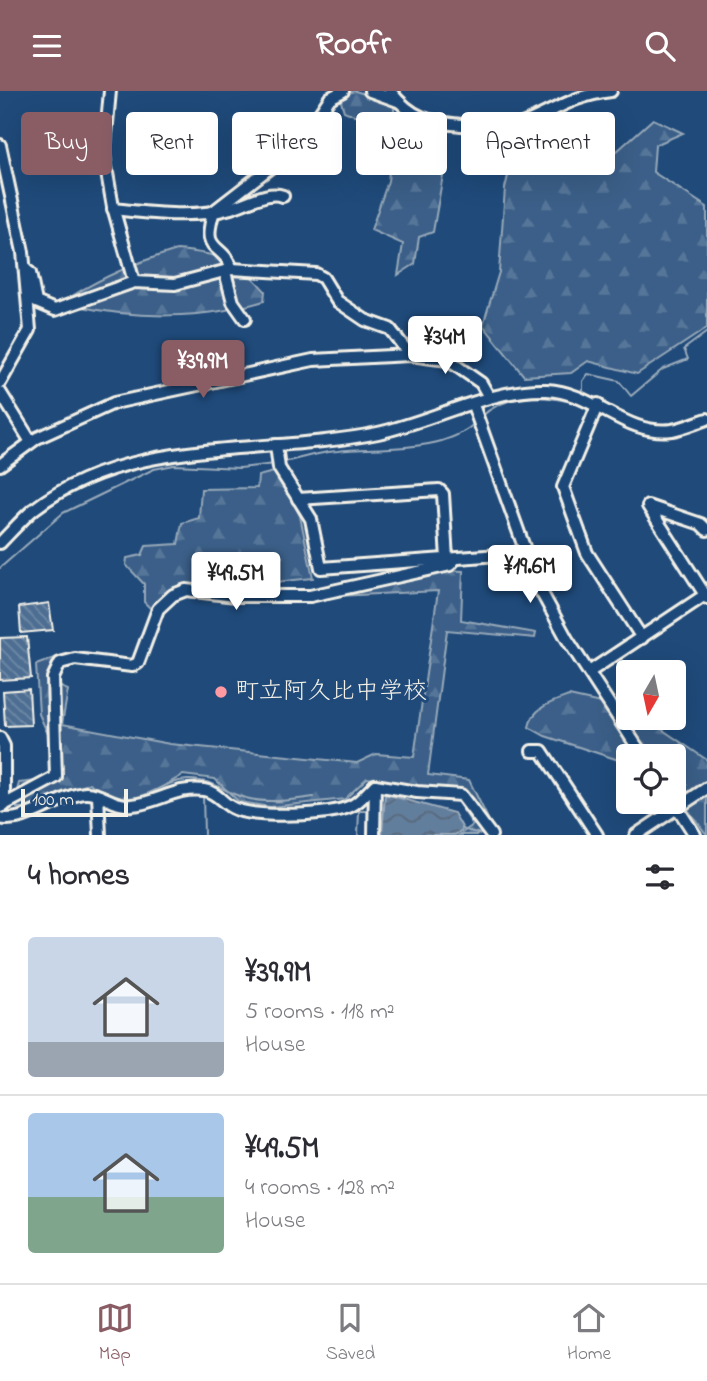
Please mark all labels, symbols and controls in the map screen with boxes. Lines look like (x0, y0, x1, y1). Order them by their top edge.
text: Roofr (316, 22, 391, 69)
icon: menu (28, 27, 66, 65)
icon: search (641, 27, 679, 65)
chip: Buy (21, 112, 112, 175)
chip: Rent (126, 112, 218, 175)
chip: Filters (232, 112, 342, 175)
chip: New (356, 112, 447, 175)
chip: Apartment (461, 112, 615, 175)
pin: ¥34M (404, 317, 486, 376)
text: ¥34M (424, 322, 466, 355)
pin: ¥39.9M (146, 341, 260, 400)
text: ¥39.9M (178, 346, 228, 379)
pin: ¥19.6M (473, 545, 587, 605)
text: ¥19.6M (504, 551, 556, 584)
pin: ¥49.5M (179, 553, 293, 612)
text: ¥49.5M (207, 558, 265, 591)
north arrow (616, 660, 686, 730)
map controls (616, 660, 686, 814)
place label: 町立阿久比中学校 (235, 675, 427, 710)
marker: 町立阿久比中学校 (213, 684, 229, 700)
button: locate (616, 744, 686, 814)
scale bar (21, 786, 128, 818)
text: 100 m (32, 787, 74, 814)
text: 4 homes (28, 855, 130, 899)
icon: filters (641, 858, 679, 896)
text: ¥39.9M (245, 952, 311, 996)
icon: home (84, 965, 168, 1049)
text: 5 rooms · 118 m² (245, 996, 395, 1029)
text: House (245, 1029, 305, 1062)
text: ¥49.5M (245, 1128, 320, 1172)
icon: home (84, 1141, 168, 1225)
text: 4 rooms · 128 m² (245, 1172, 395, 1205)
text: House (245, 1205, 305, 1238)
tab: Map (96, 1299, 134, 1368)
tab: Saved (326, 1299, 375, 1368)
tab: Home (567, 1299, 611, 1368)

